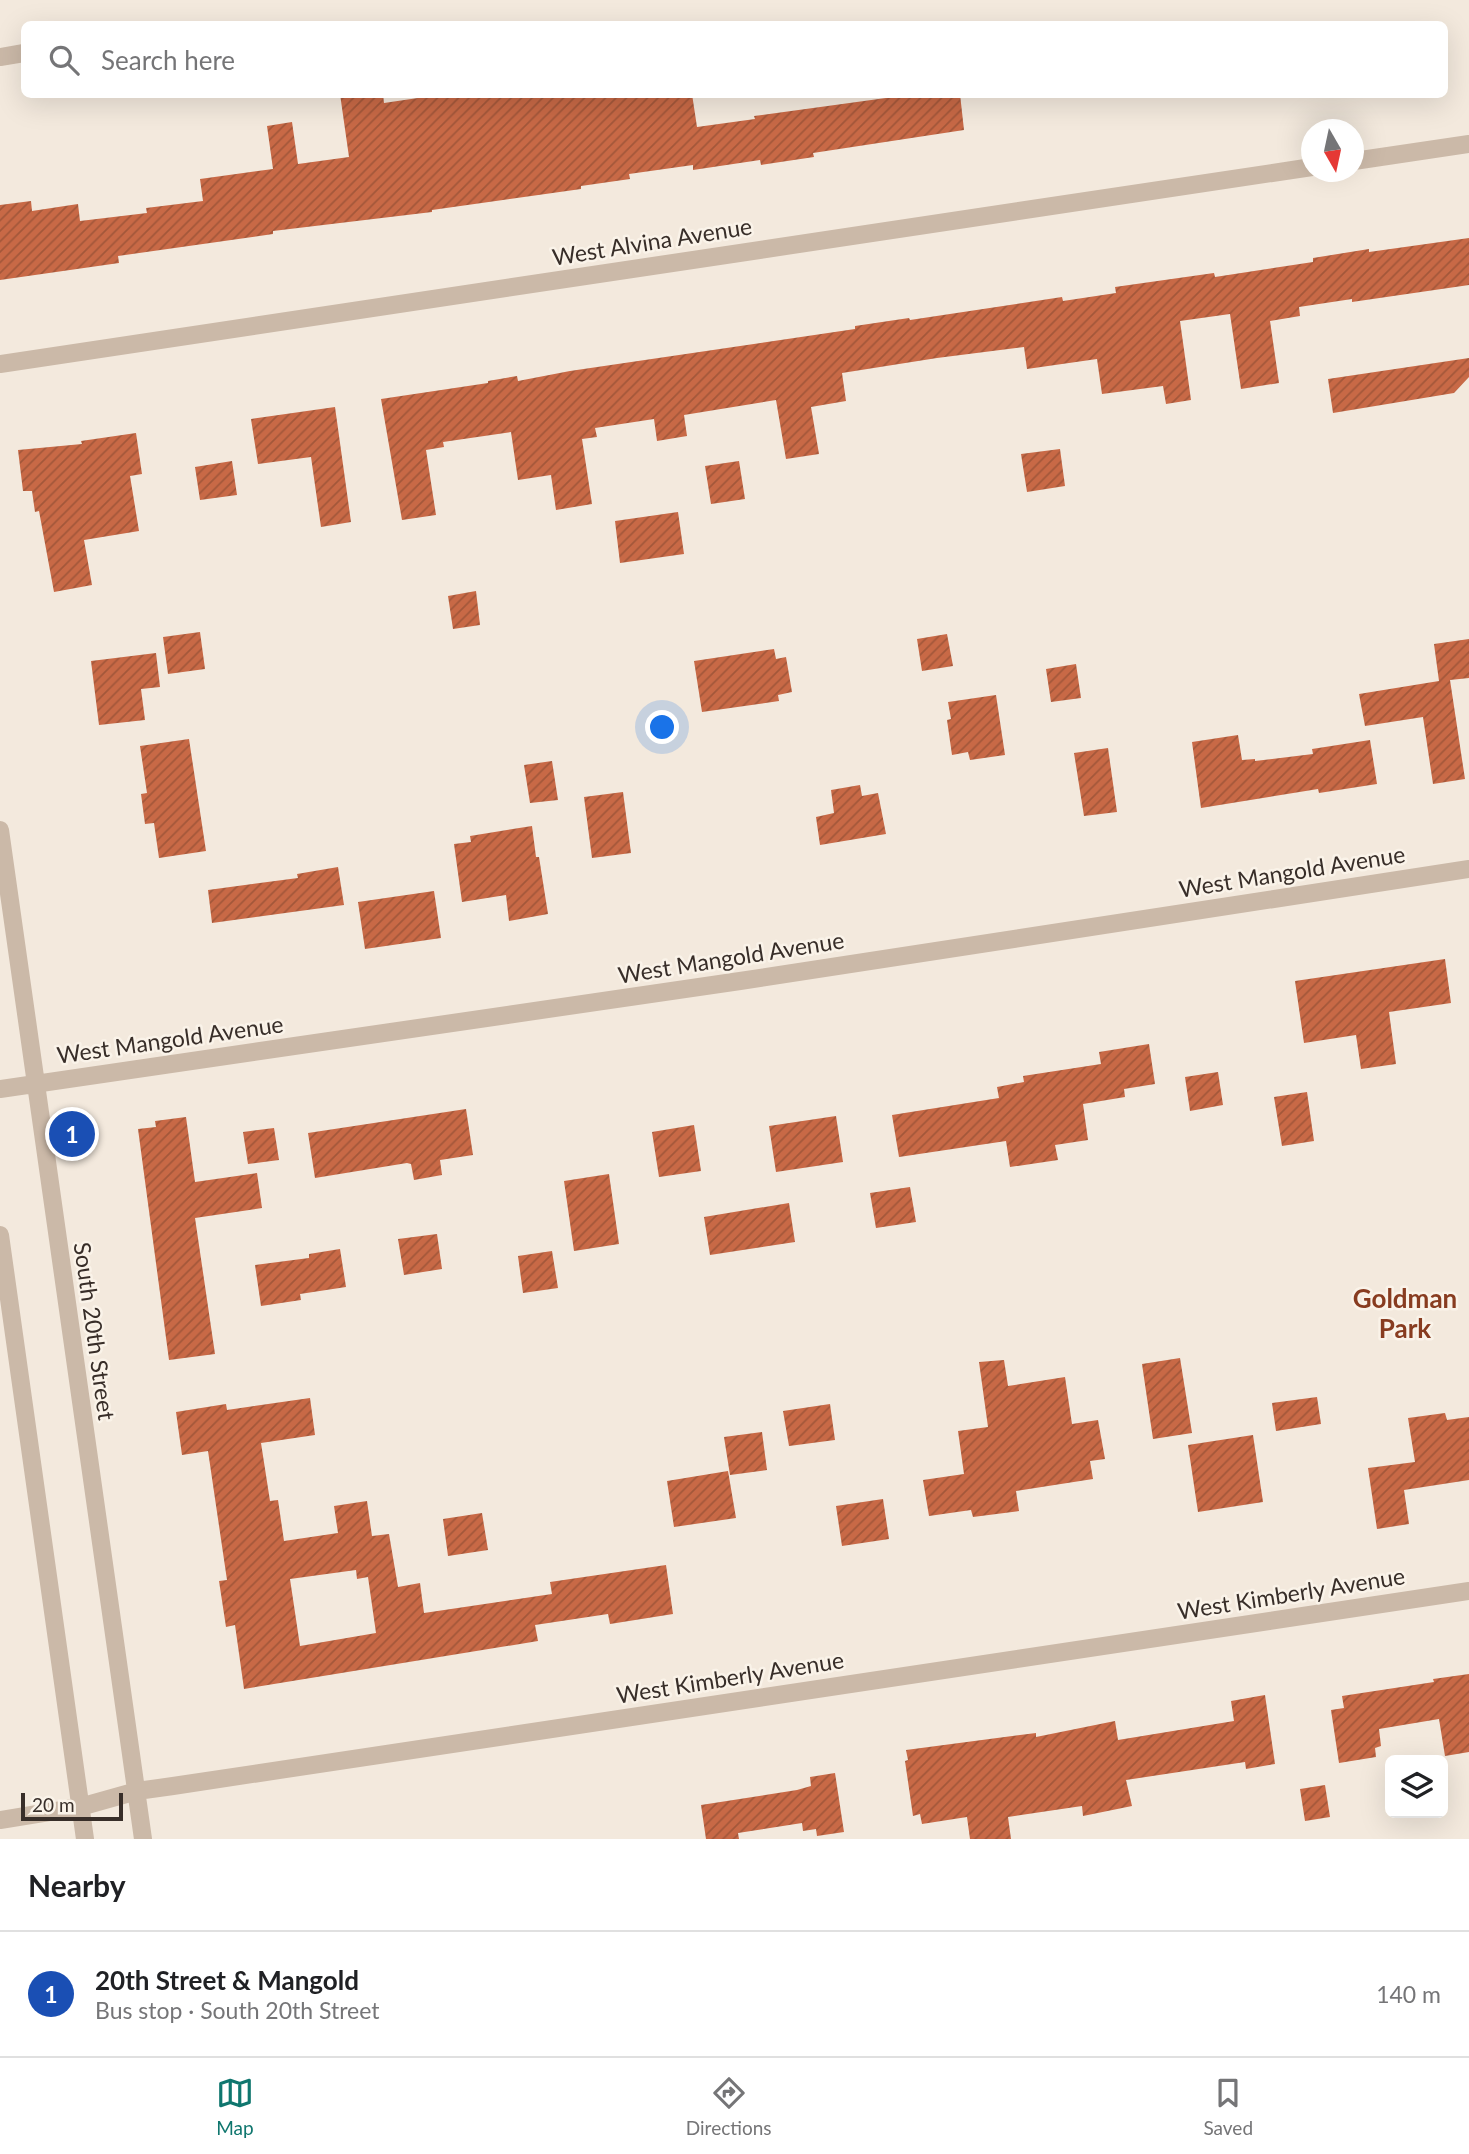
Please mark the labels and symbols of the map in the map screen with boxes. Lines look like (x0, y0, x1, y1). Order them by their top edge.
north arrow (1301, 119, 1364, 182)
street label: West Alvina Avenue (550, 211, 754, 271)
your location (645, 710, 679, 744)
street label: West Mangold Avenue (1177, 839, 1407, 903)
street label: West Mangold Avenue (616, 925, 846, 989)
street label: West Mangold Avenue (55, 1009, 285, 1069)
pin: 1 (49, 1108, 95, 1160)
street label: South 20th Street (69, 1240, 121, 1423)
district label: Goldman Park (1353, 1282, 1457, 1344)
street label: West Kimberly Avenue (1175, 1561, 1407, 1625)
street label: West Kimberly Avenue (614, 1645, 846, 1709)
scale bar (21, 1790, 122, 1822)

